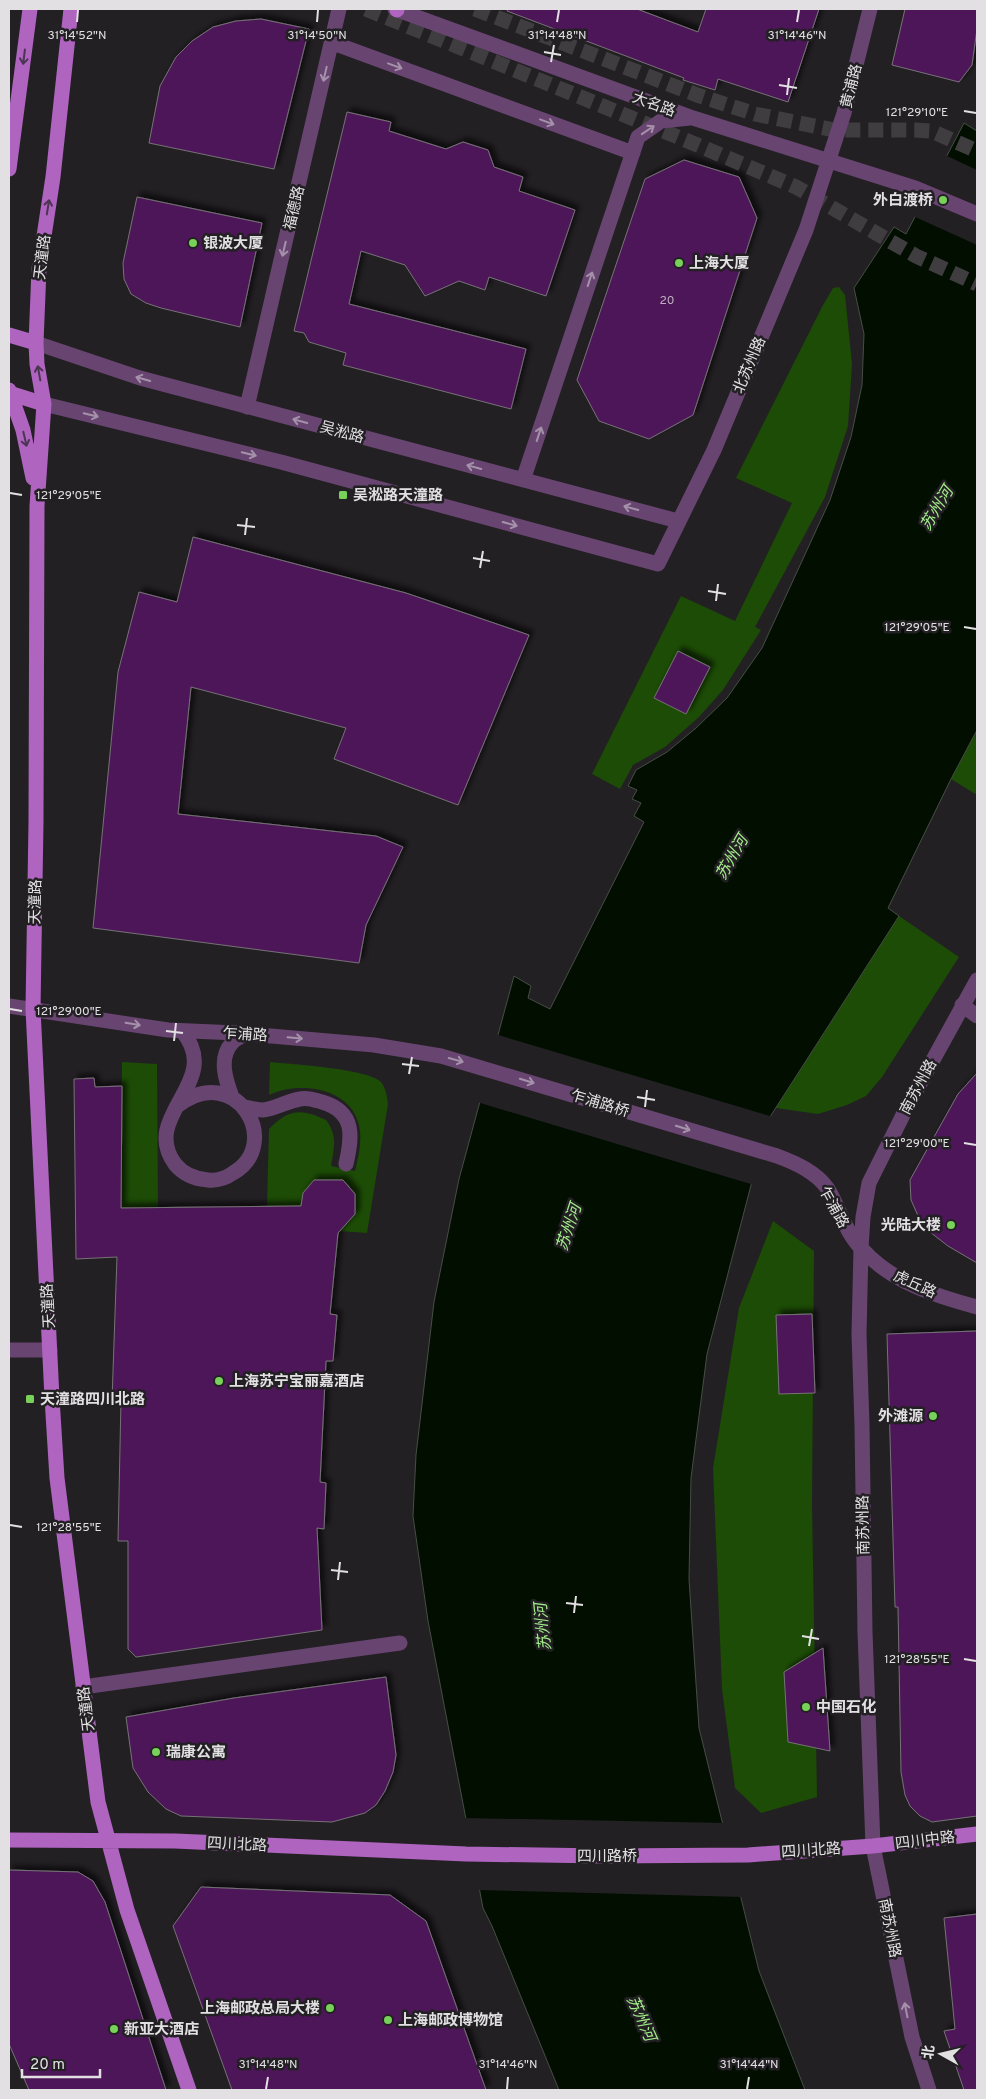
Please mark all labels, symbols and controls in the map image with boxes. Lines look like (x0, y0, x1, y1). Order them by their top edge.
text: 31°14'52"N (48, 28, 106, 44)
text: 31°14'50"N (287, 28, 347, 44)
text: 31°14'48"N (528, 28, 586, 44)
text: 31°14'46"N (768, 28, 826, 44)
one-way arrow (19, 49, 29, 65)
one-way arrow (387, 61, 402, 71)
street label: 黄浦路 (837, 62, 867, 111)
one-way arrow (320, 65, 329, 81)
street label: 大名路 (629, 89, 678, 122)
text: 121°29'10"E (886, 105, 948, 121)
one-way arrow (539, 118, 554, 127)
one-way arrow (641, 125, 655, 135)
street label: 福德路 (280, 184, 310, 232)
place label: 外白渡桥 (873, 191, 933, 211)
marker: 外白渡桥 (937, 194, 949, 206)
one-way arrow (44, 199, 54, 215)
street label: 天潼路 (31, 234, 56, 281)
place label: 银波大厦 (203, 235, 263, 254)
marker: 银波大厦 (187, 237, 199, 249)
one-way arrow (279, 240, 288, 256)
place label: 上海大厦 (689, 255, 749, 274)
marker: 上海大厦 (673, 257, 685, 269)
one-way arrow (586, 272, 595, 288)
house number: 20 (659, 293, 675, 309)
street label: 北苏州路 (729, 334, 771, 397)
one-way arrow (33, 366, 43, 382)
one-way arrow (135, 373, 151, 383)
one-way arrow (83, 411, 99, 420)
one-way arrow (292, 416, 308, 425)
street label: 吴淞路 (317, 418, 366, 448)
one-way arrow (534, 426, 544, 442)
one-way arrow (21, 431, 30, 447)
one-way arrow (241, 449, 257, 459)
one-way arrow (467, 462, 483, 471)
water label: 苏州河 (917, 481, 960, 535)
place label: 吴淞路天潼路 (353, 486, 443, 506)
text: 121°29'05"E (36, 488, 102, 504)
marker: 吴淞路天潼路 (337, 489, 349, 501)
one-way arrow (624, 503, 640, 513)
one-way arrow (502, 520, 518, 529)
text: 121°29'05"E (884, 620, 950, 636)
water label: 苏州河 (712, 830, 755, 884)
street label: 天潼路 (27, 879, 46, 925)
text: 121°29'00"E (36, 1004, 102, 1020)
one-way arrow (125, 1020, 141, 1030)
street label: 乍浦路 (222, 1023, 268, 1047)
one-way arrow (286, 1034, 302, 1043)
one-way arrow (447, 1056, 463, 1065)
street label: 南苏州路 (896, 1056, 942, 1119)
one-way arrow (519, 1076, 535, 1086)
street label: 乍浦路桥 (568, 1086, 631, 1122)
one-way arrow (674, 1123, 690, 1133)
text: 121°29'00"E (884, 1136, 950, 1152)
street label: 乍浦路 (813, 1183, 853, 1232)
water label: 苏州河 (553, 1199, 588, 1254)
place label: 光陆大楼 (881, 1217, 941, 1236)
marker: 光陆大楼 (945, 1219, 957, 1231)
street label: 虎丘路 (890, 1267, 939, 1303)
street label: 天潼路 (39, 1283, 60, 1329)
place label: 上海苏宁宝丽嘉酒店 (229, 1373, 364, 1392)
marker: 上海苏宁宝丽嘉酒店 (213, 1375, 225, 1387)
place label: 天潼路四川北路 (40, 1391, 145, 1410)
marker: 天潼路四川北路 (24, 1393, 36, 1405)
place label: 外滩源 (878, 1408, 923, 1427)
marker: 外滩源 (927, 1410, 939, 1422)
street label: 南苏州路 (853, 1495, 875, 1555)
text: 121°28'55"E (36, 1520, 102, 1536)
water label: 苏州河 (531, 1599, 556, 1652)
text: 121°28'55"E (884, 1652, 950, 1668)
street label: 天潼路 (75, 1685, 100, 1732)
place label: 中国石化 (816, 1698, 876, 1718)
marker: 中国石化 (800, 1701, 812, 1713)
place label: 瑞康公寓 (166, 1744, 226, 1763)
marker: 瑞康公寓 (150, 1746, 162, 1758)
street label: 四川中路 (894, 1828, 956, 1855)
street label: 四川北路 (206, 1833, 267, 1857)
street label: 四川北路 (780, 1839, 842, 1863)
street label: 四川路桥 (577, 1848, 637, 1867)
street label: 南苏州路 (873, 1897, 905, 1960)
water label: 苏州河 (621, 1993, 660, 2048)
place label: 上海邮政总局大楼 (200, 2000, 320, 2019)
marker: 上海邮政总局大楼 (324, 2002, 336, 2014)
one-way arrow (901, 2002, 910, 2018)
place label: 上海邮政博物馆 (398, 2011, 503, 2031)
marker: 上海邮政博物馆 (382, 2014, 394, 2026)
place label: 新亚大酒店 (124, 2021, 199, 2040)
marker: 新亚大酒店 (108, 2023, 120, 2035)
north arrow (916, 2029, 966, 2079)
text: 北 (920, 2044, 939, 2061)
scale bar (22, 2046, 100, 2078)
text: 20 m (30, 2056, 65, 2075)
text: 31°14'48"N (239, 2057, 297, 2073)
text: 31°14'46"N (479, 2057, 537, 2073)
text: 31°14'44"N (719, 2057, 779, 2073)

